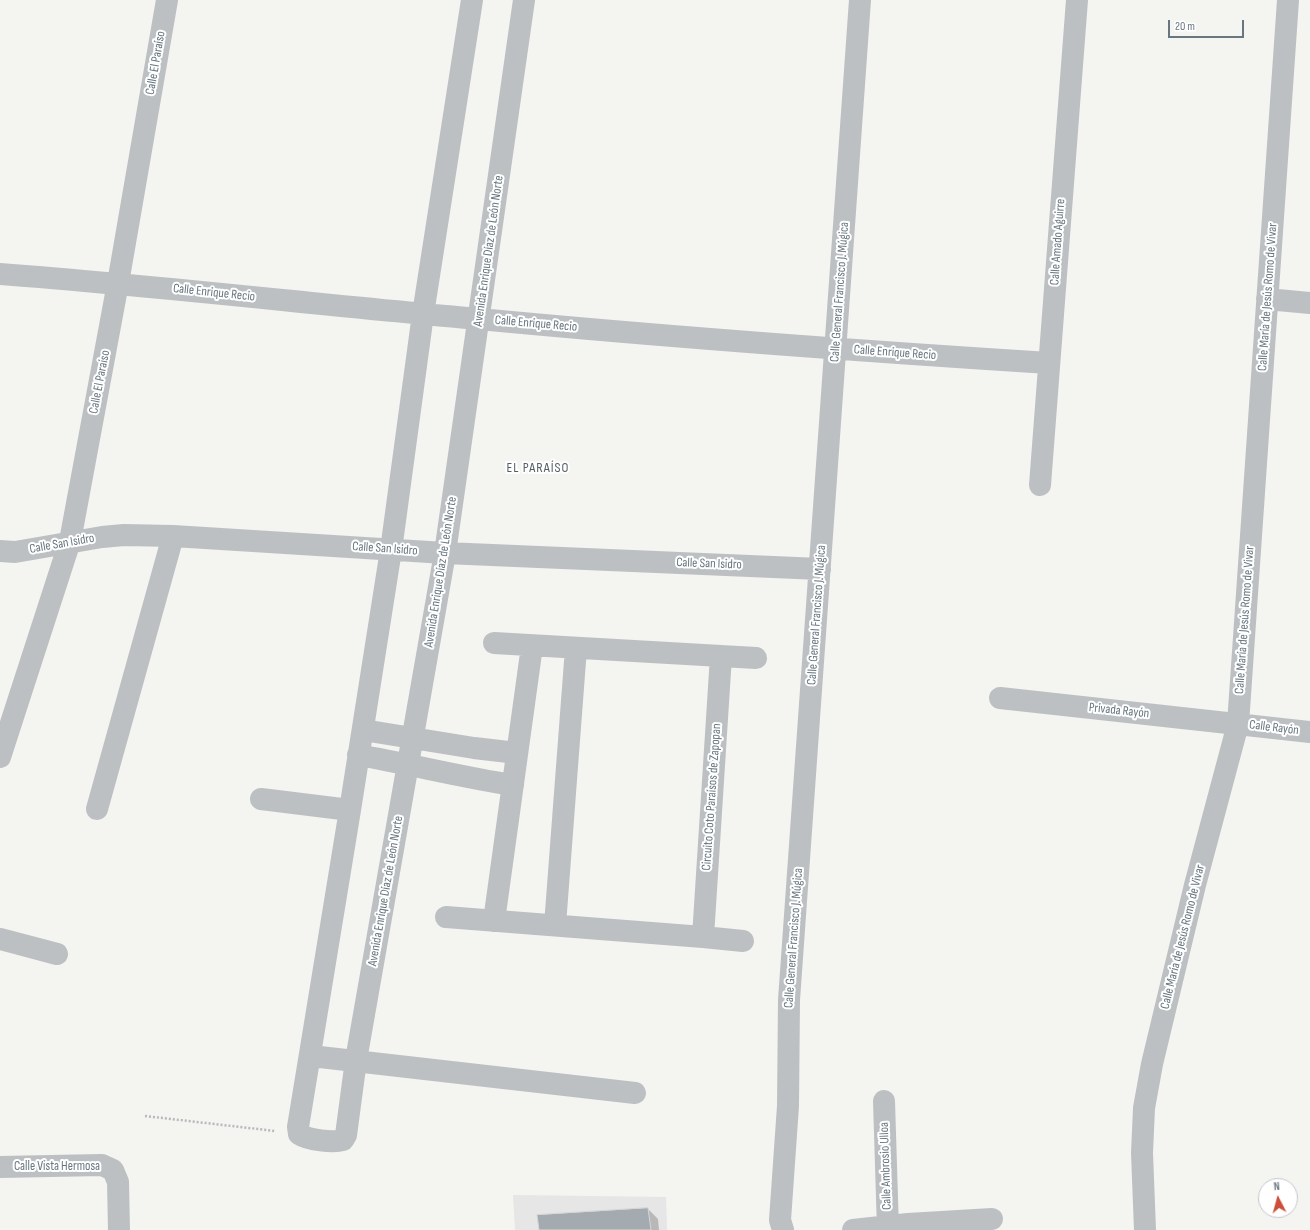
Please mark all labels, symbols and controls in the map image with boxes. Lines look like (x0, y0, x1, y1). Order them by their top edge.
scale bar (1170, 12, 1246, 38)
text: 20 m (1175, 19, 1195, 34)
street label: Calle El Paraíso (143, 30, 169, 96)
street label: Avenida Enrique Díaz de León Norte (471, 174, 507, 328)
street label: Calle Amado Aguirre (1047, 198, 1069, 286)
street label: Calle General Francisco J. Múgica (827, 221, 853, 363)
street label: Calle María de Jesús Romo de Vivar (1255, 223, 1281, 371)
street label: Calle Enrique Recio (172, 281, 256, 305)
street label: Calle Enrique Recio (494, 313, 578, 335)
street label: Calle Enrique Recio (853, 342, 937, 364)
street label: Calle El Paraíso (86, 349, 114, 415)
district label: EL PARAÍSO (507, 460, 569, 476)
street label: Avenida Enrique Díaz de León Norte (421, 496, 461, 648)
street label: Calle San Isidro (28, 531, 96, 557)
street label: Calle San Isidro (352, 539, 418, 559)
street label: Calle General Francisco J. Múgica (804, 544, 830, 686)
street label: Calle María de Jesús Romo de Vivar (1232, 546, 1258, 694)
street label: Calle San Isidro (676, 555, 742, 573)
street label: Privada Rayón (1088, 700, 1150, 722)
street label: Calle Rayón (1248, 717, 1300, 739)
street label: Circuito Coto Paraísos de Zapopan (699, 723, 725, 871)
street label: Avenida Enrique Díaz de León Norte (365, 815, 407, 967)
street label: Calle María de Jesús Romo de Vivar (1158, 863, 1208, 1011)
street label: Calle General Francisco J. Múgica (781, 867, 807, 1009)
street label: Calle Ambrosio Ulloa (877, 1122, 895, 1210)
street label: Calle Vista Hermosa (14, 1159, 100, 1175)
north arrow (1258, 1178, 1298, 1218)
text: N (1273, 1180, 1280, 1193)

